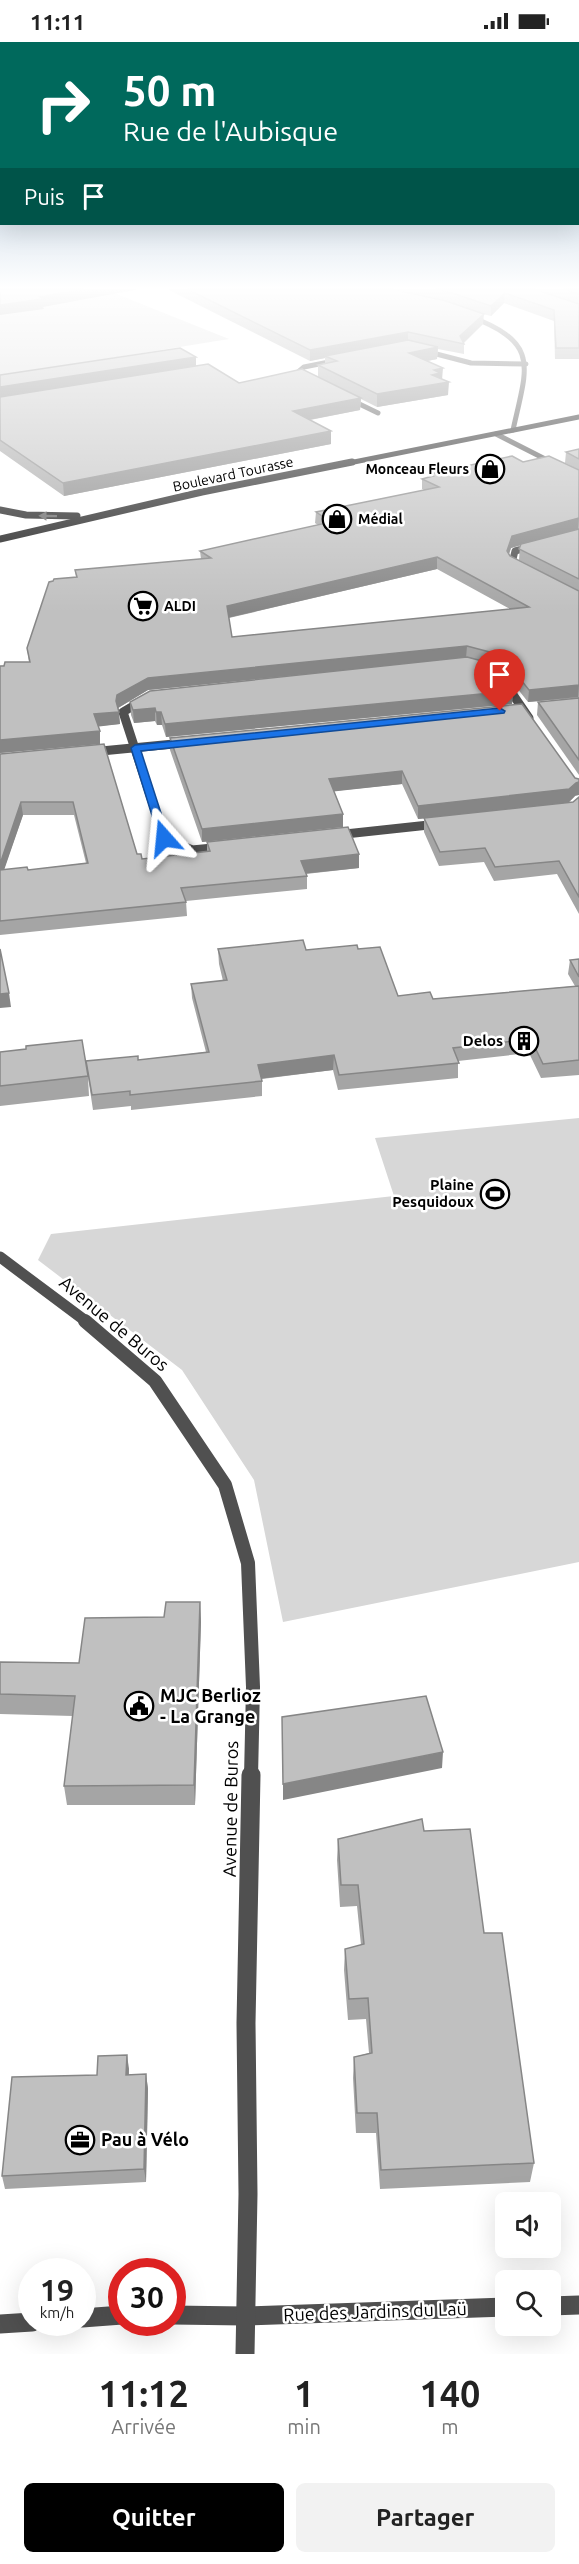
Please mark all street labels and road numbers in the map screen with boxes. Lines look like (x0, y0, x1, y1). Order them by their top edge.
street label: Boulevard Tourasse (171, 453, 295, 495)
street label: Avenue de Buros (56, 1272, 173, 1375)
street label: Avenue de Buros (219, 1741, 241, 1877)
street label: Rue des Jardins du Laü (283, 2298, 467, 2324)

